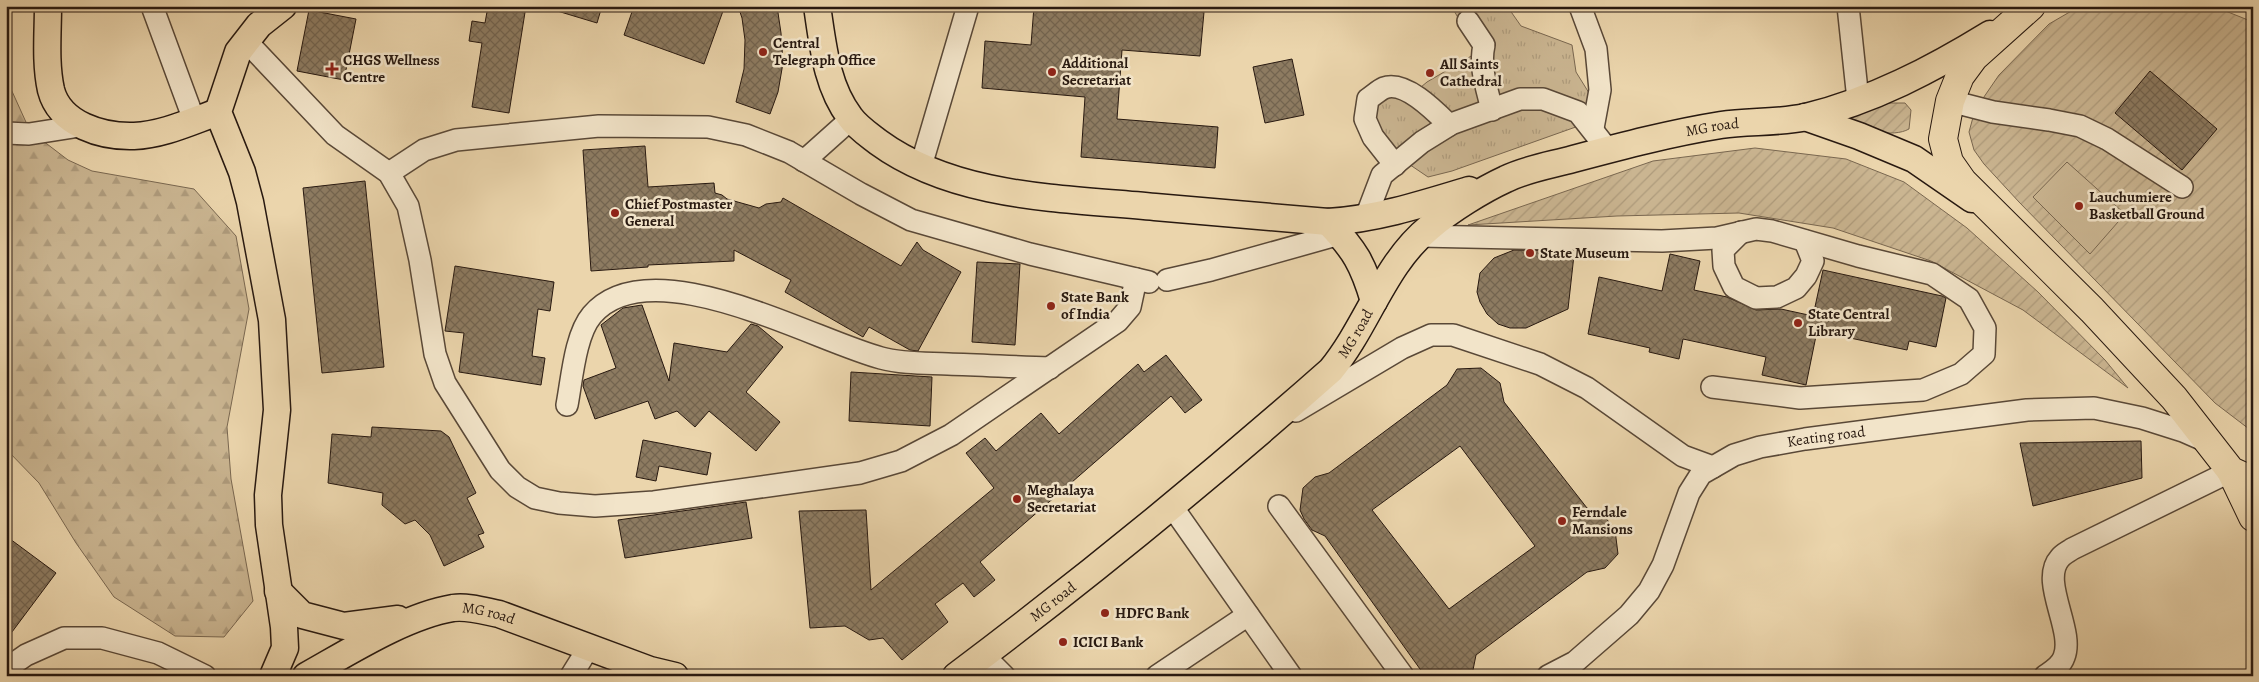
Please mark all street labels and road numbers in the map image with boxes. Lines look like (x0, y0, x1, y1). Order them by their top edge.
street label: MG road (1684, 113, 1741, 141)
street label: MG road (1333, 305, 1378, 362)
street label: Keating road (1785, 421, 1867, 452)
street label: MG road (1025, 577, 1081, 626)
street label: MG road (461, 597, 519, 629)

